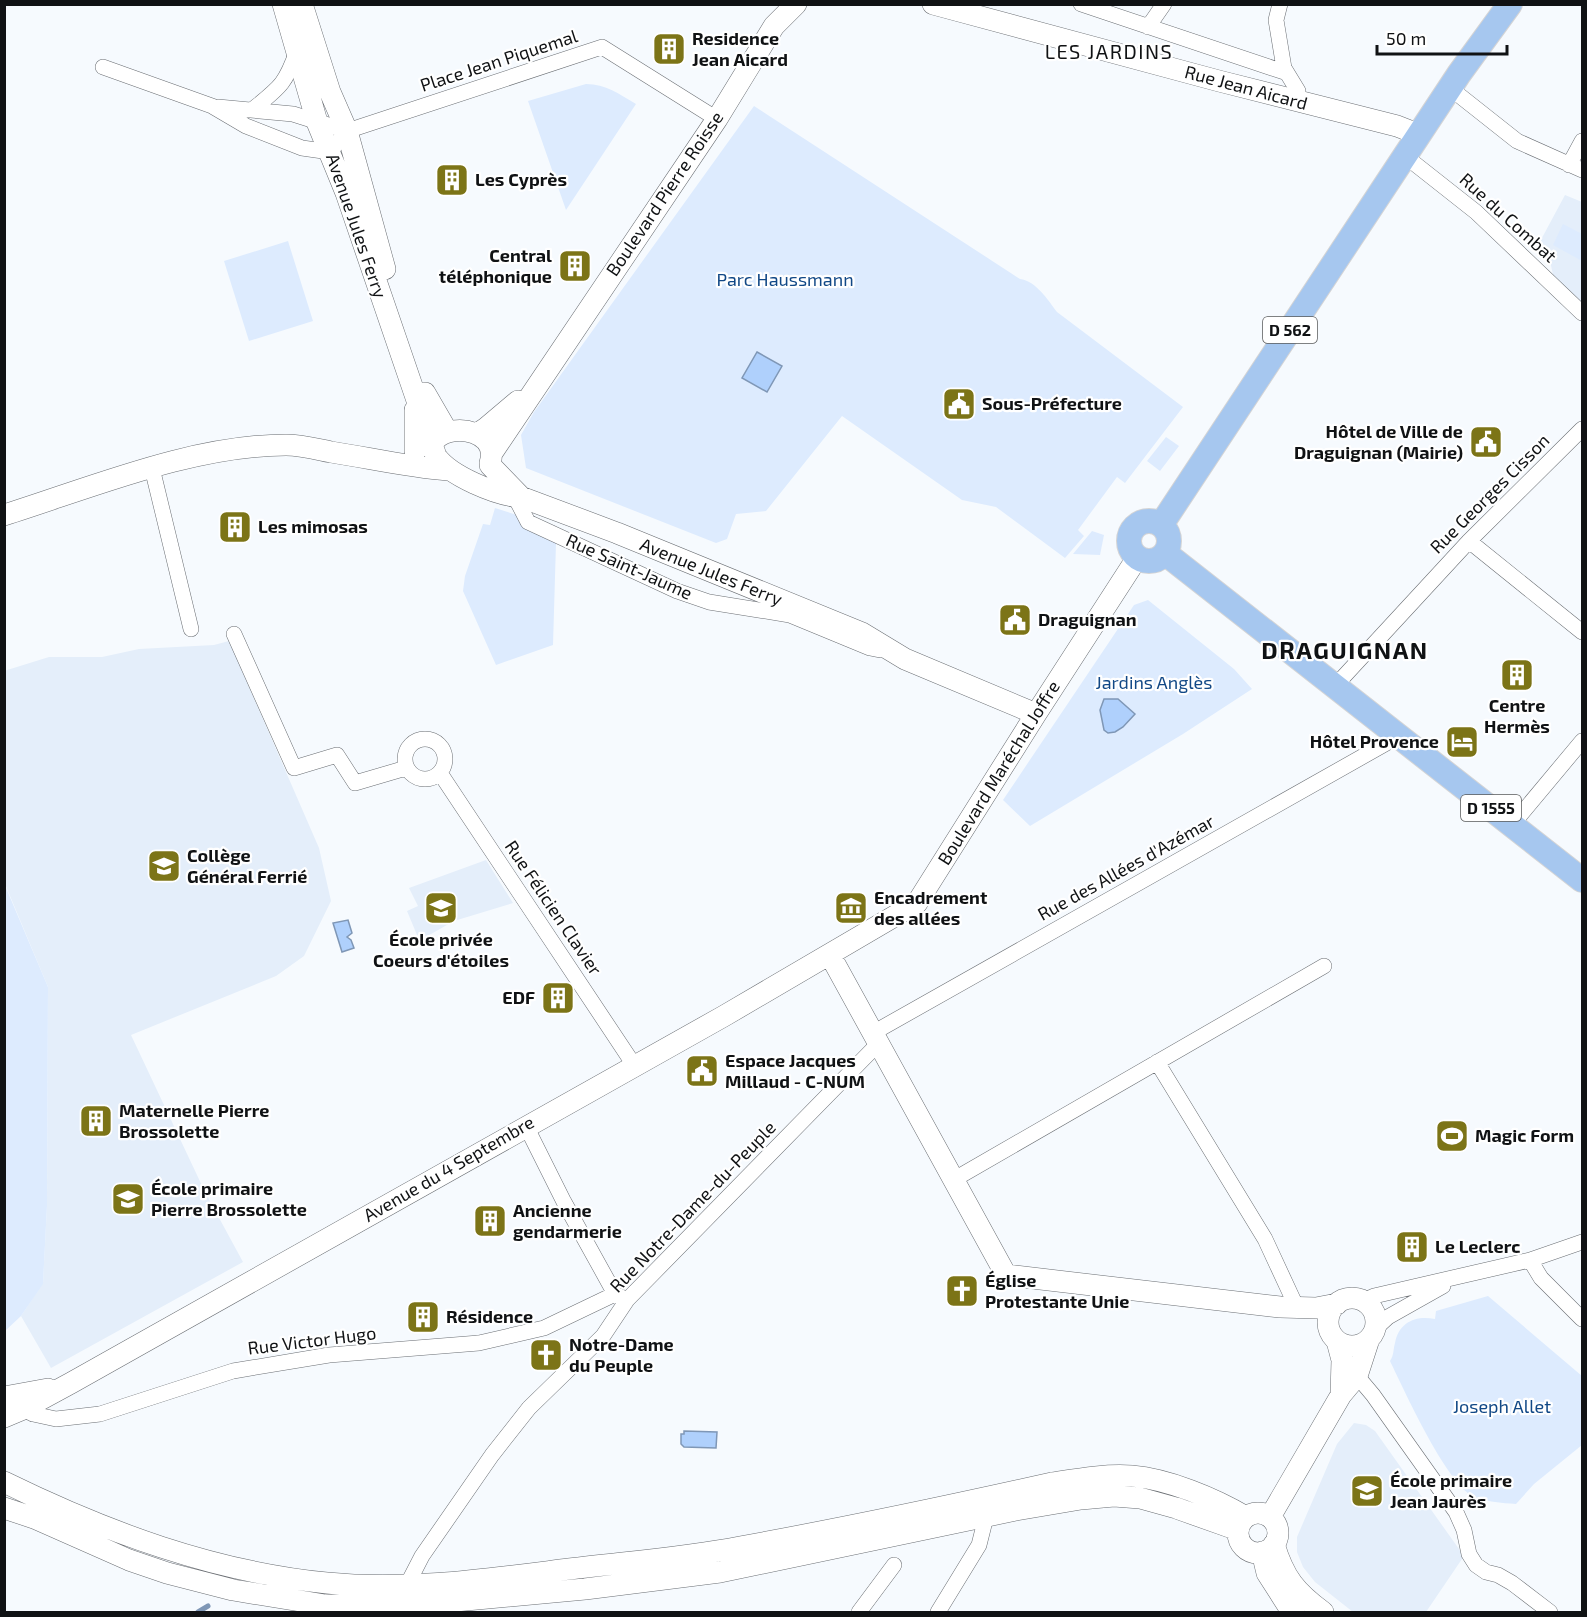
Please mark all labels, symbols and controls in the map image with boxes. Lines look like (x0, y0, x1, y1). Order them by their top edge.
scale bar (1377, 18, 1508, 56)
street label: Place Jean Piquemal (417, 24, 581, 96)
place label: Residence Jean Aicard (692, 27, 788, 70)
text: 50 m (1386, 27, 1426, 49)
building icon: Residence Jean Aicard (651, 31, 687, 67)
district label: LES JARDINS (1045, 39, 1173, 63)
street label: Rue Jean Aicard (1183, 60, 1310, 114)
street label: Boulevard Pierre Roisse (601, 107, 727, 280)
street label: Avenue Jules Ferry (322, 150, 392, 301)
building icon: Les Cyprès (434, 162, 470, 198)
place label: Les Cyprès (475, 168, 567, 190)
street label: Rue du Combat (1456, 168, 1562, 267)
place label: Central téléphonique (439, 244, 552, 287)
building icon: Central téléphonique (557, 248, 593, 284)
park label: Parc Haussmann (716, 268, 854, 290)
road number: D 562 (1263, 317, 1317, 343)
public building icon: Sous-Préfecture (941, 386, 977, 422)
place label: Sous-Préfecture (982, 392, 1122, 414)
place label: Hôtel de Ville de Draguignan (Mairie) (1294, 420, 1463, 463)
public building icon: Hôtel de Ville de Draguignan (Mairie) (1468, 424, 1504, 460)
street label: Rue Georges Cisson (1425, 429, 1554, 558)
building icon: Les mimosas (217, 509, 253, 545)
place label: Les mimosas (258, 515, 368, 537)
street label: Rue Saint-Jaume (563, 528, 696, 604)
street label: Avenue Jules Ferry (637, 532, 786, 610)
public building icon: Draguignan (997, 602, 1033, 638)
place label: Draguignan (1038, 608, 1137, 630)
district label: DRAGUIGNAN (1261, 635, 1429, 664)
building icon: Centre Hermès (1499, 657, 1535, 693)
park label: Jardins Anglès (1096, 671, 1212, 693)
street label: Boulevard Maréchal Joffre (932, 676, 1064, 869)
place label: Centre Hermès (1484, 694, 1550, 737)
hotel icon: Hôtel Provence (1444, 724, 1480, 760)
place label: Hôtel Provence (1310, 730, 1439, 752)
road number: D 1555 (1461, 795, 1521, 821)
street label: Rue des Allées d'Azémar (1033, 809, 1218, 925)
street label: Rue Félicien Clavier (501, 836, 607, 979)
place label: Collège Général Ferrié (187, 844, 307, 887)
school or university icon: Collège Général Ferrié (146, 848, 182, 884)
place label: Encadrement des allées (874, 886, 988, 929)
school or university icon: École privée Coeurs d'étoiles (423, 890, 459, 926)
museum icon: Encadrement des allées (833, 890, 869, 926)
place label: École privée Coeurs d'étoiles (373, 928, 509, 971)
building icon: EDF (540, 980, 576, 1016)
place label: EDF (502, 986, 535, 1008)
place label: Espace Jacques Millaud - C-NUM (725, 1049, 865, 1092)
public building icon: Espace Jacques Millaud - C-NUM (684, 1053, 720, 1089)
place label: Maternelle Pierre Brossolette (119, 1099, 269, 1142)
building icon: Maternelle Pierre Brossolette (78, 1103, 114, 1139)
street label: Avenue du 4 Septembre (359, 1110, 538, 1226)
street label: Rue Notre-Dame-du-Peuple (605, 1116, 780, 1296)
sports icon: Magic Form (1434, 1118, 1470, 1154)
place label: Magic Form (1475, 1124, 1574, 1146)
place label: École primaire Pierre Brossolette (151, 1177, 307, 1220)
school or university icon: École primaire Pierre Brossolette (110, 1181, 146, 1217)
place label: Ancienne gendarmerie (513, 1199, 622, 1242)
building icon: Ancienne gendarmerie (472, 1203, 508, 1239)
building icon: Le Leclerc (1394, 1229, 1430, 1265)
place label: Le Leclerc (1435, 1235, 1520, 1257)
place label: Église Protestante Unie (985, 1269, 1130, 1312)
church icon: Église Protestante Unie (944, 1273, 980, 1309)
building icon: Résidence (405, 1299, 441, 1335)
place label: Résidence (446, 1305, 533, 1327)
street label: Rue Victor Hugo (246, 1321, 377, 1359)
place label: Notre-Dame du Peuple (569, 1333, 674, 1376)
church icon: Notre-Dame du Peuple (528, 1337, 564, 1373)
park label: Joseph Allet (1453, 1395, 1551, 1417)
place label: École primaire Jean Jaurès (1390, 1469, 1512, 1512)
school or university icon: École primaire Jean Jaurès (1349, 1473, 1385, 1509)

